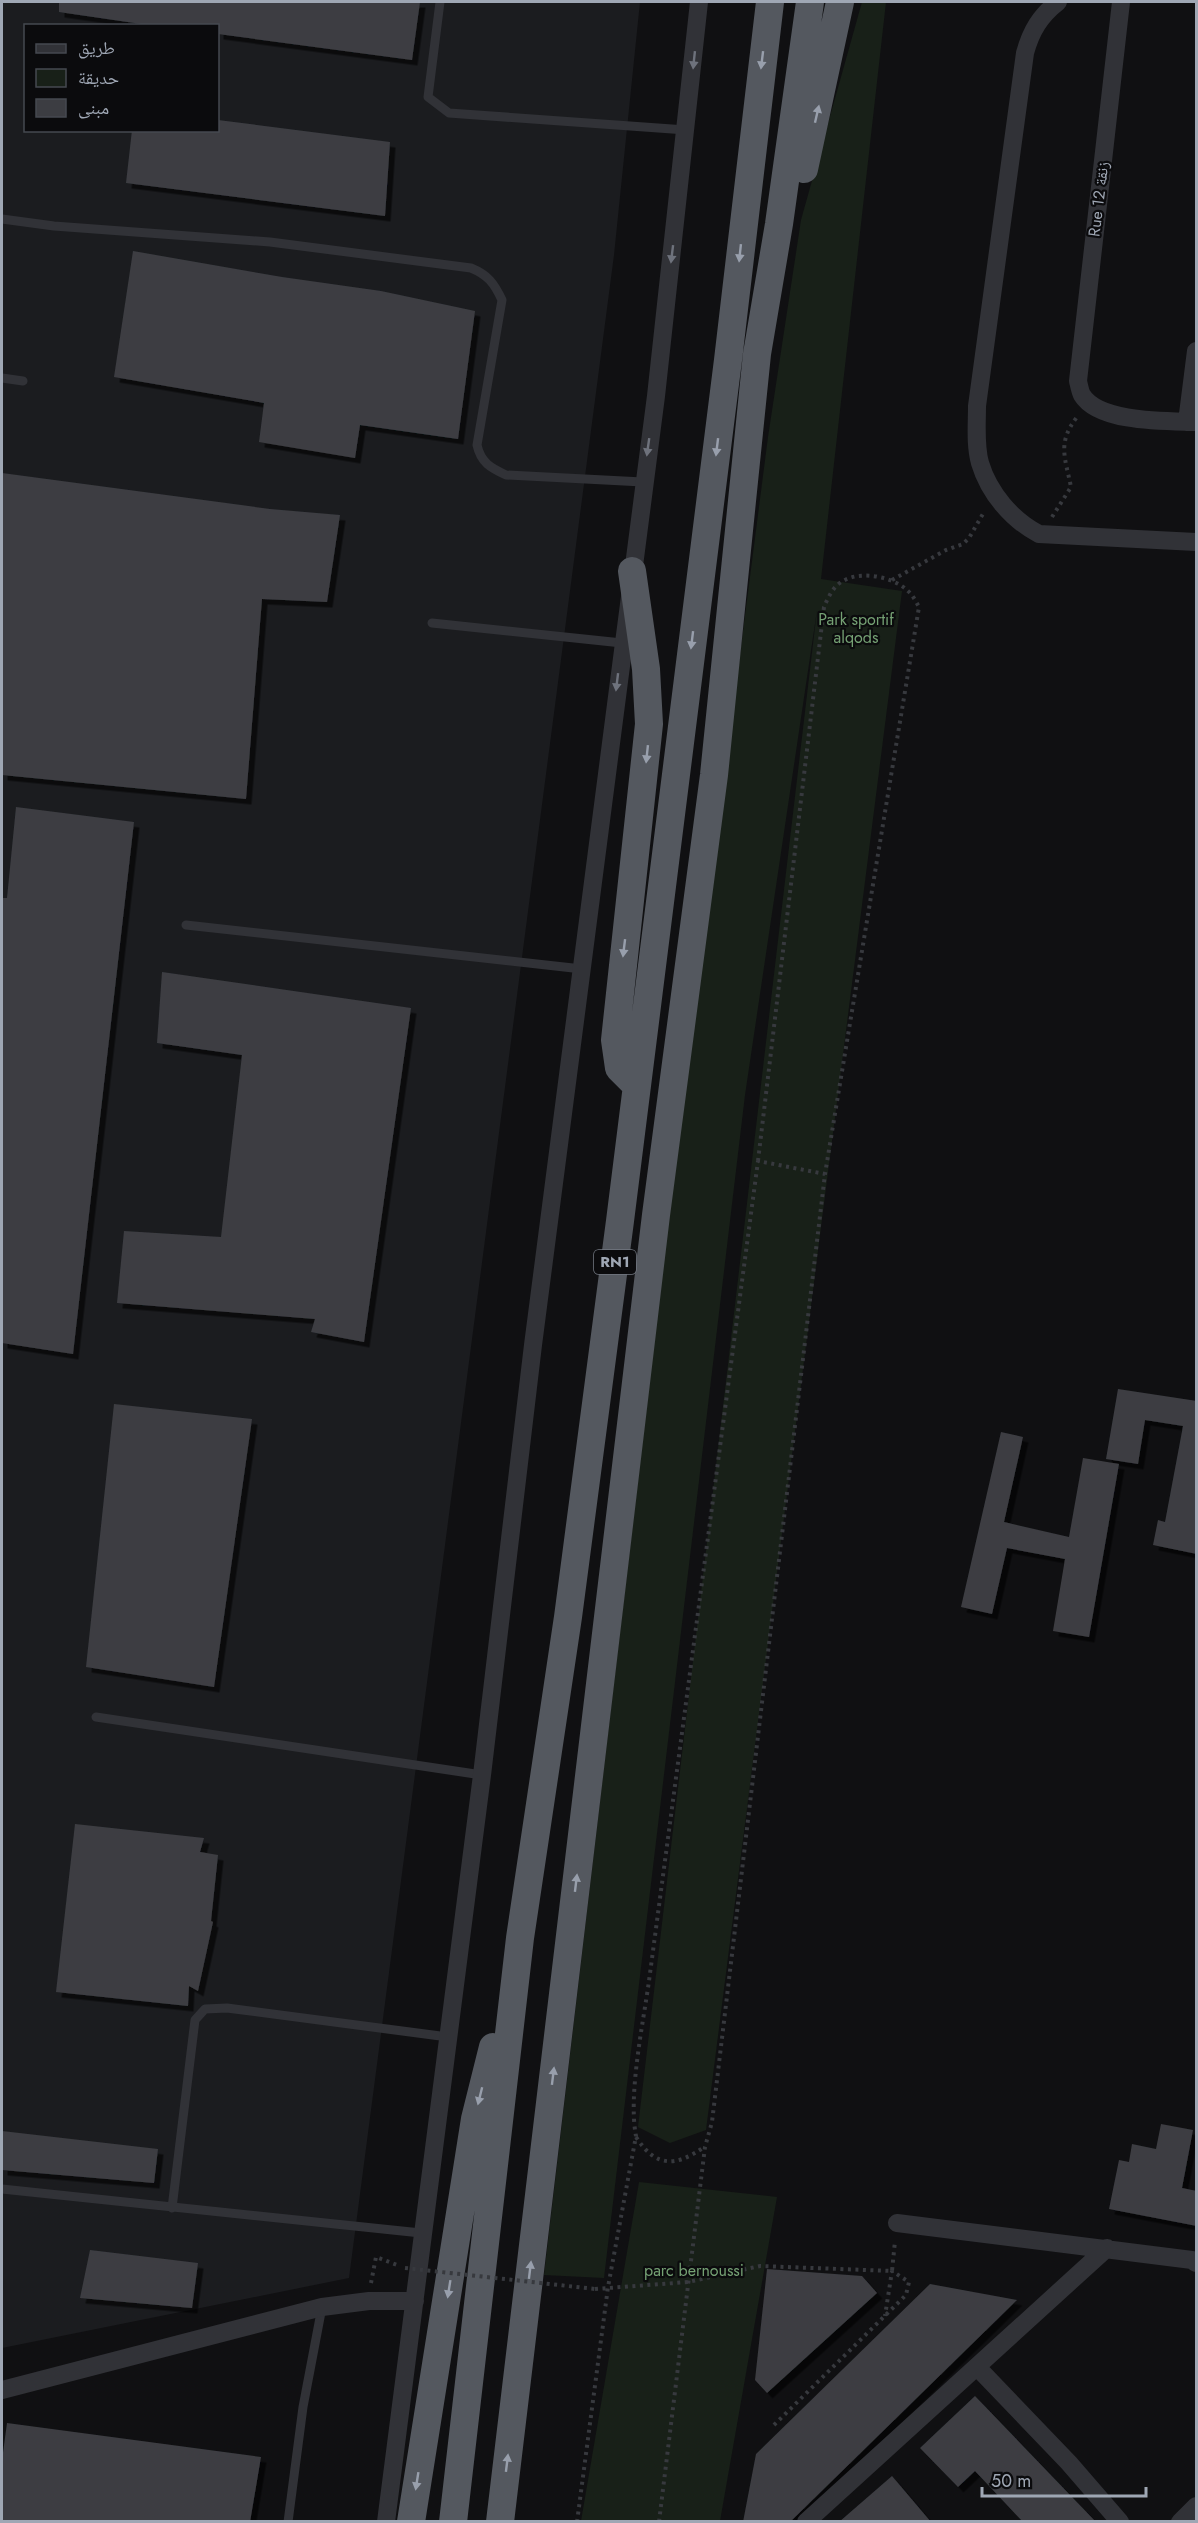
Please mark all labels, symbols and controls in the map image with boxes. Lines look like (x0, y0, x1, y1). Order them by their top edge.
legend (24, 24, 219, 132)
text: طريق (78, 35, 115, 61)
one-way arrow (689, 50, 699, 69)
one-way arrow (758, 50, 767, 69)
text: حديقة (78, 65, 119, 91)
text: مبنى (78, 95, 109, 121)
one-way arrow (812, 104, 822, 123)
street label: Rue 12 زنقة (1082, 160, 1115, 238)
one-way arrow (668, 244, 677, 263)
one-way arrow (735, 244, 745, 263)
one-way arrow (712, 437, 722, 456)
one-way arrow (644, 438, 653, 457)
park label: Park sportif alqods (818, 608, 894, 649)
one-way arrow (688, 631, 697, 650)
one-way arrow (613, 673, 622, 692)
one-way arrow (642, 745, 652, 764)
one-way arrow (620, 939, 629, 958)
road number: RN1 (594, 1250, 636, 1274)
one-way arrow (572, 1873, 581, 1892)
one-way arrow (549, 2067, 558, 2086)
one-way arrow (475, 2087, 485, 2105)
park label: parc bernoussi (644, 2259, 744, 2282)
one-way arrow (525, 2260, 535, 2279)
one-way arrow (445, 2279, 454, 2298)
one-way arrow (502, 2454, 512, 2473)
scale bar (982, 2460, 1146, 2498)
text: 50 m (991, 2468, 1031, 2494)
one-way arrow (413, 2472, 422, 2491)

